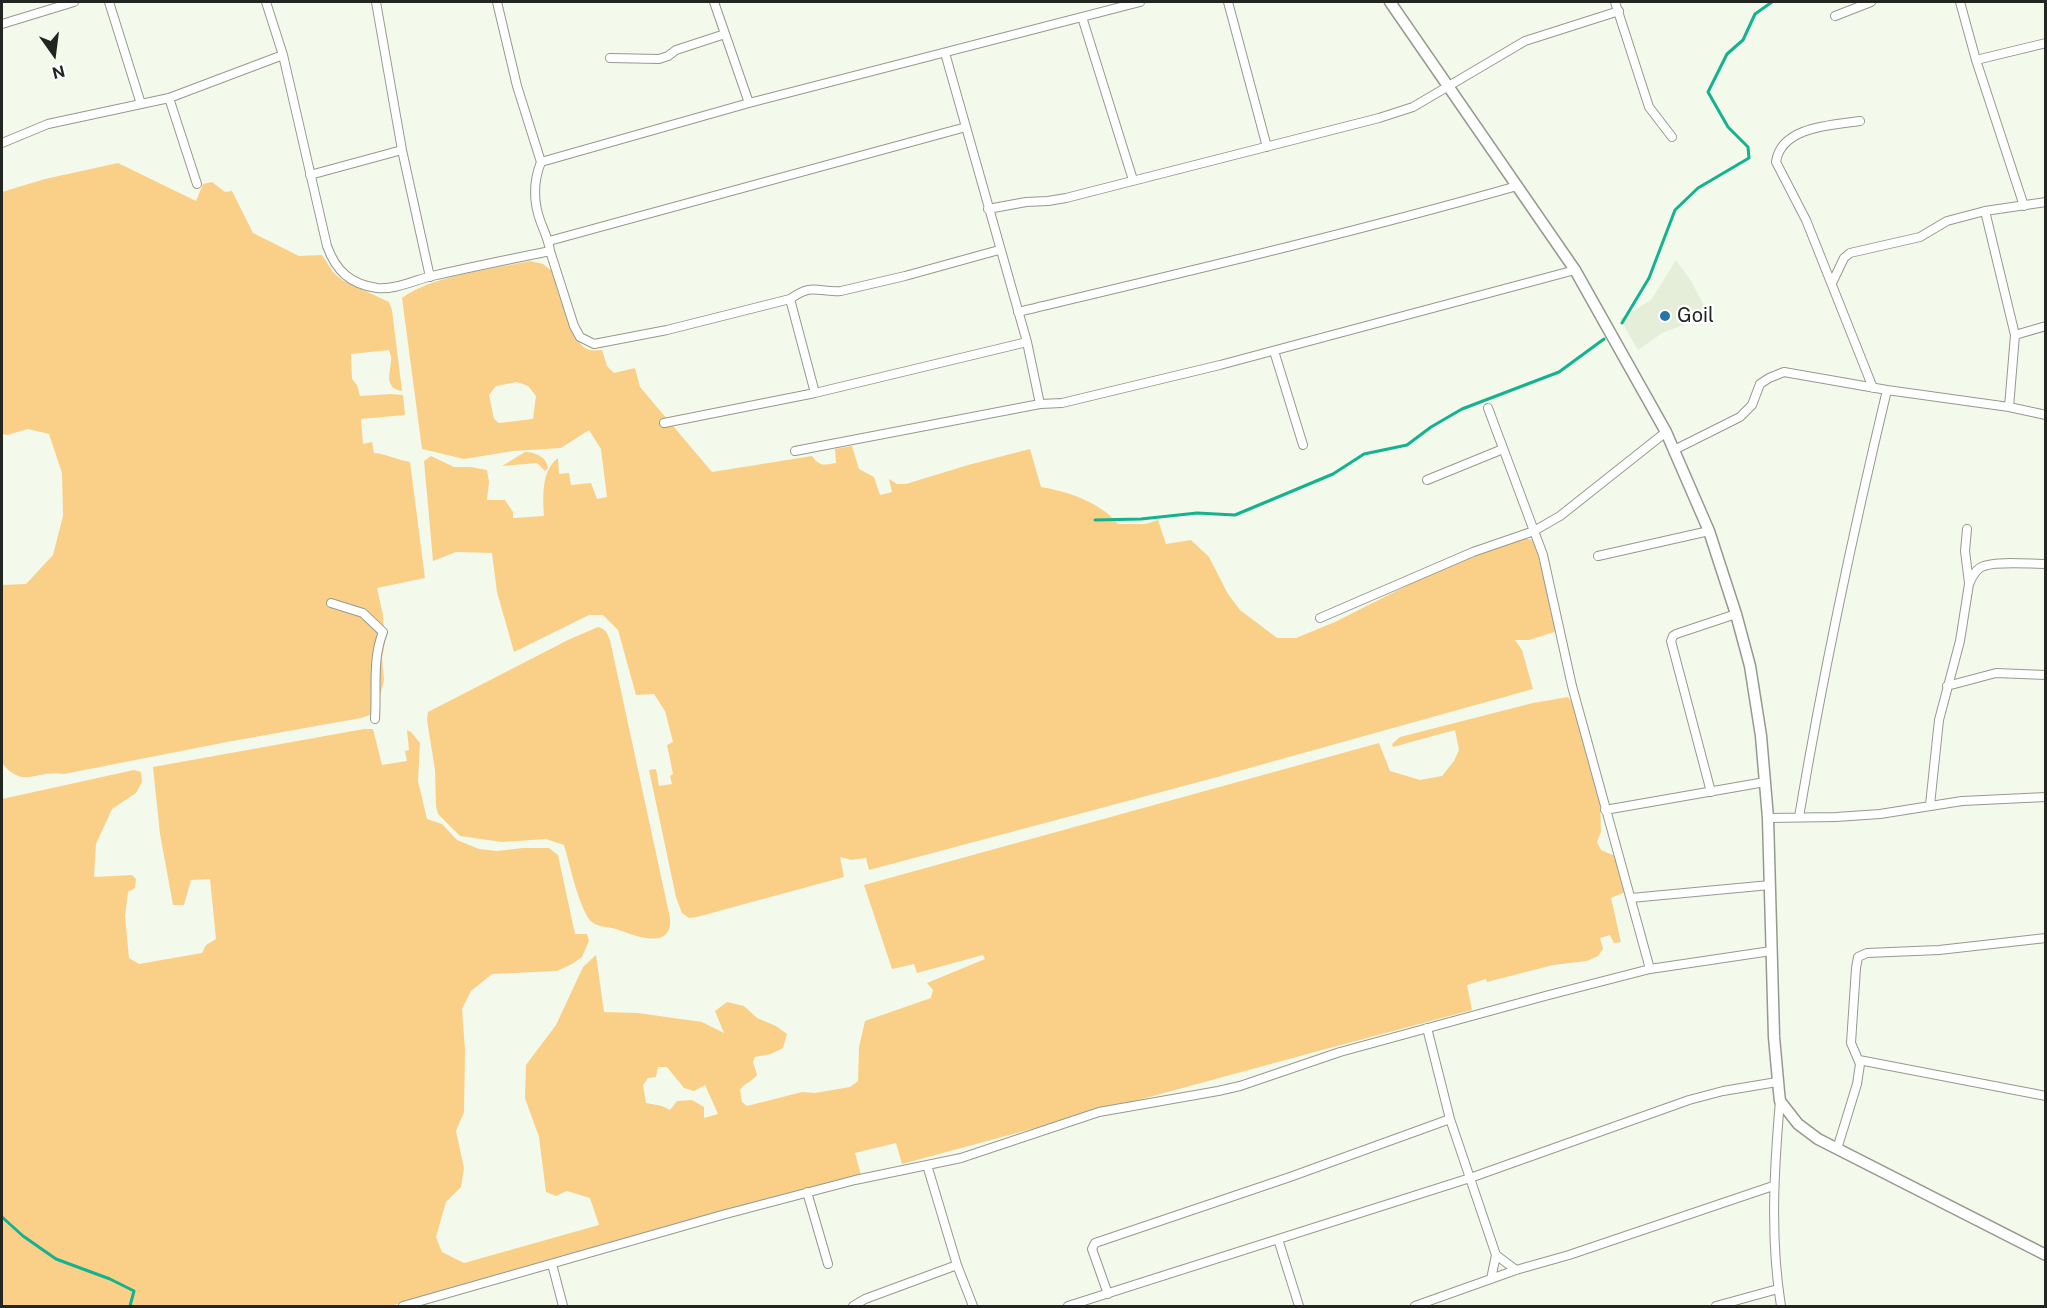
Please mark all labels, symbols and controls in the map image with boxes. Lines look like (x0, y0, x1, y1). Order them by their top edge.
north arrow (24, 24, 84, 84)
text: N (50, 61, 67, 83)
place label: Goil (1677, 304, 1714, 328)
marker: Goil (1658, 309, 1672, 323)

